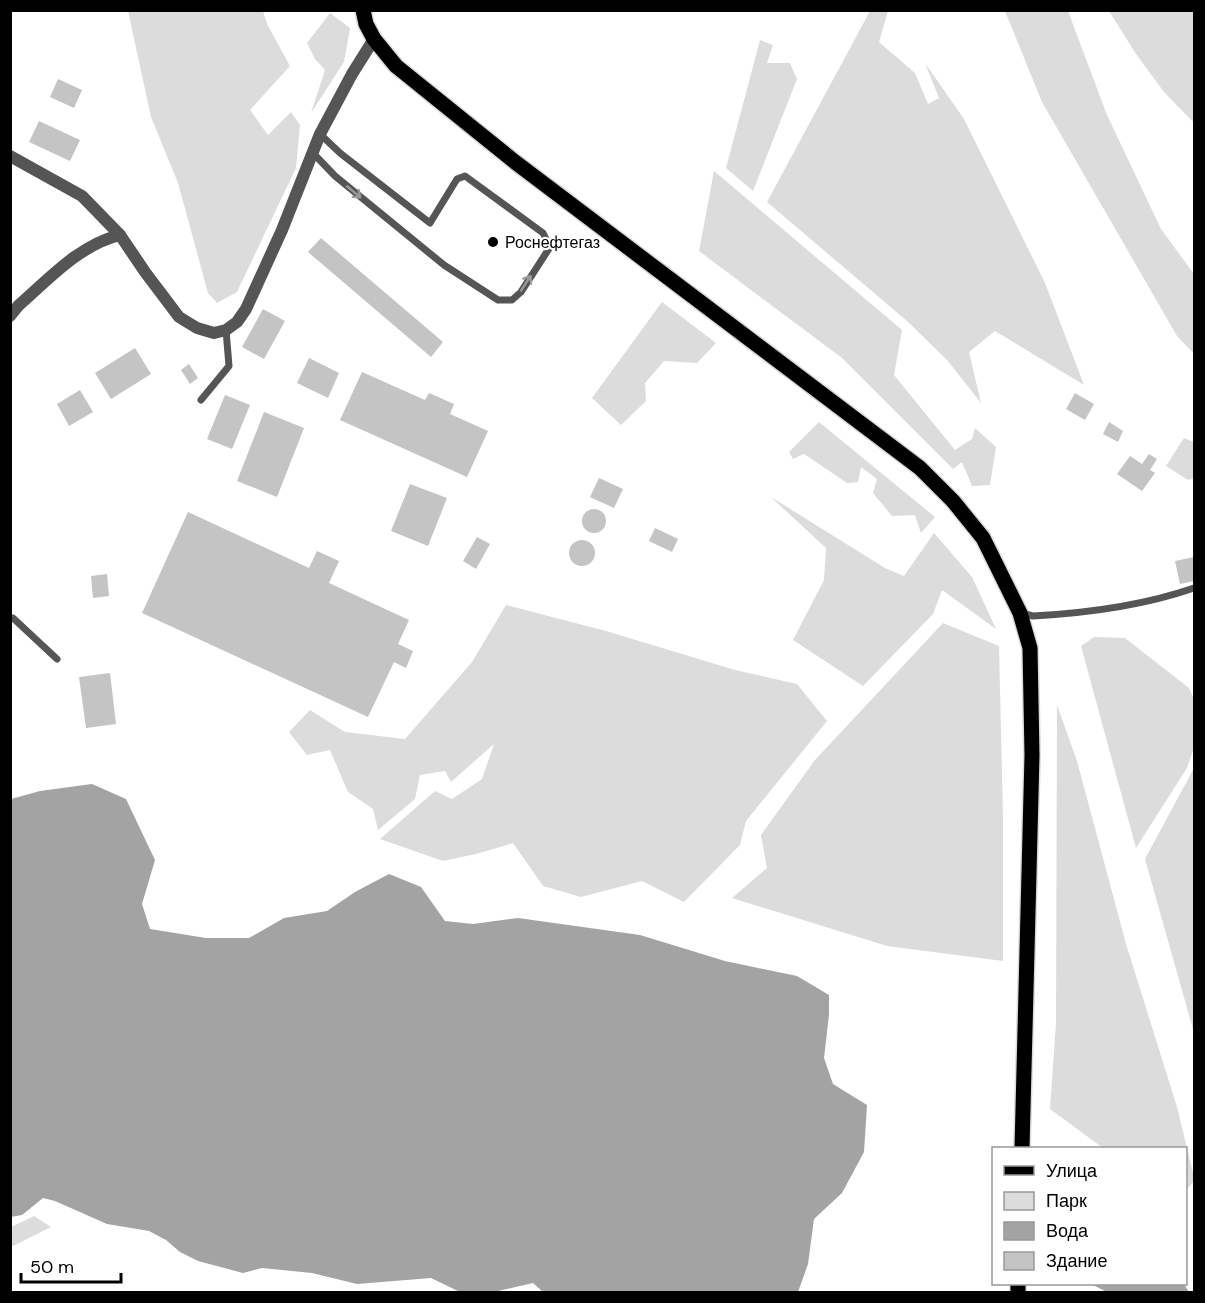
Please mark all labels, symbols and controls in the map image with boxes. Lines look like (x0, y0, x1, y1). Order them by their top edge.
one-way arrow (346, 186, 362, 199)
place label: Роснефтегаз (505, 232, 600, 253)
marker: Роснефтегаз (486, 235, 500, 249)
one-way arrow (521, 275, 533, 292)
legend (992, 1147, 1187, 1285)
text: Улица (1046, 1159, 1098, 1183)
text: Парк (1046, 1189, 1087, 1213)
text: Вода (1046, 1219, 1089, 1243)
scale bar (21, 1246, 122, 1284)
text: Здание (1046, 1249, 1107, 1273)
text: 50 m (30, 1255, 74, 1279)

